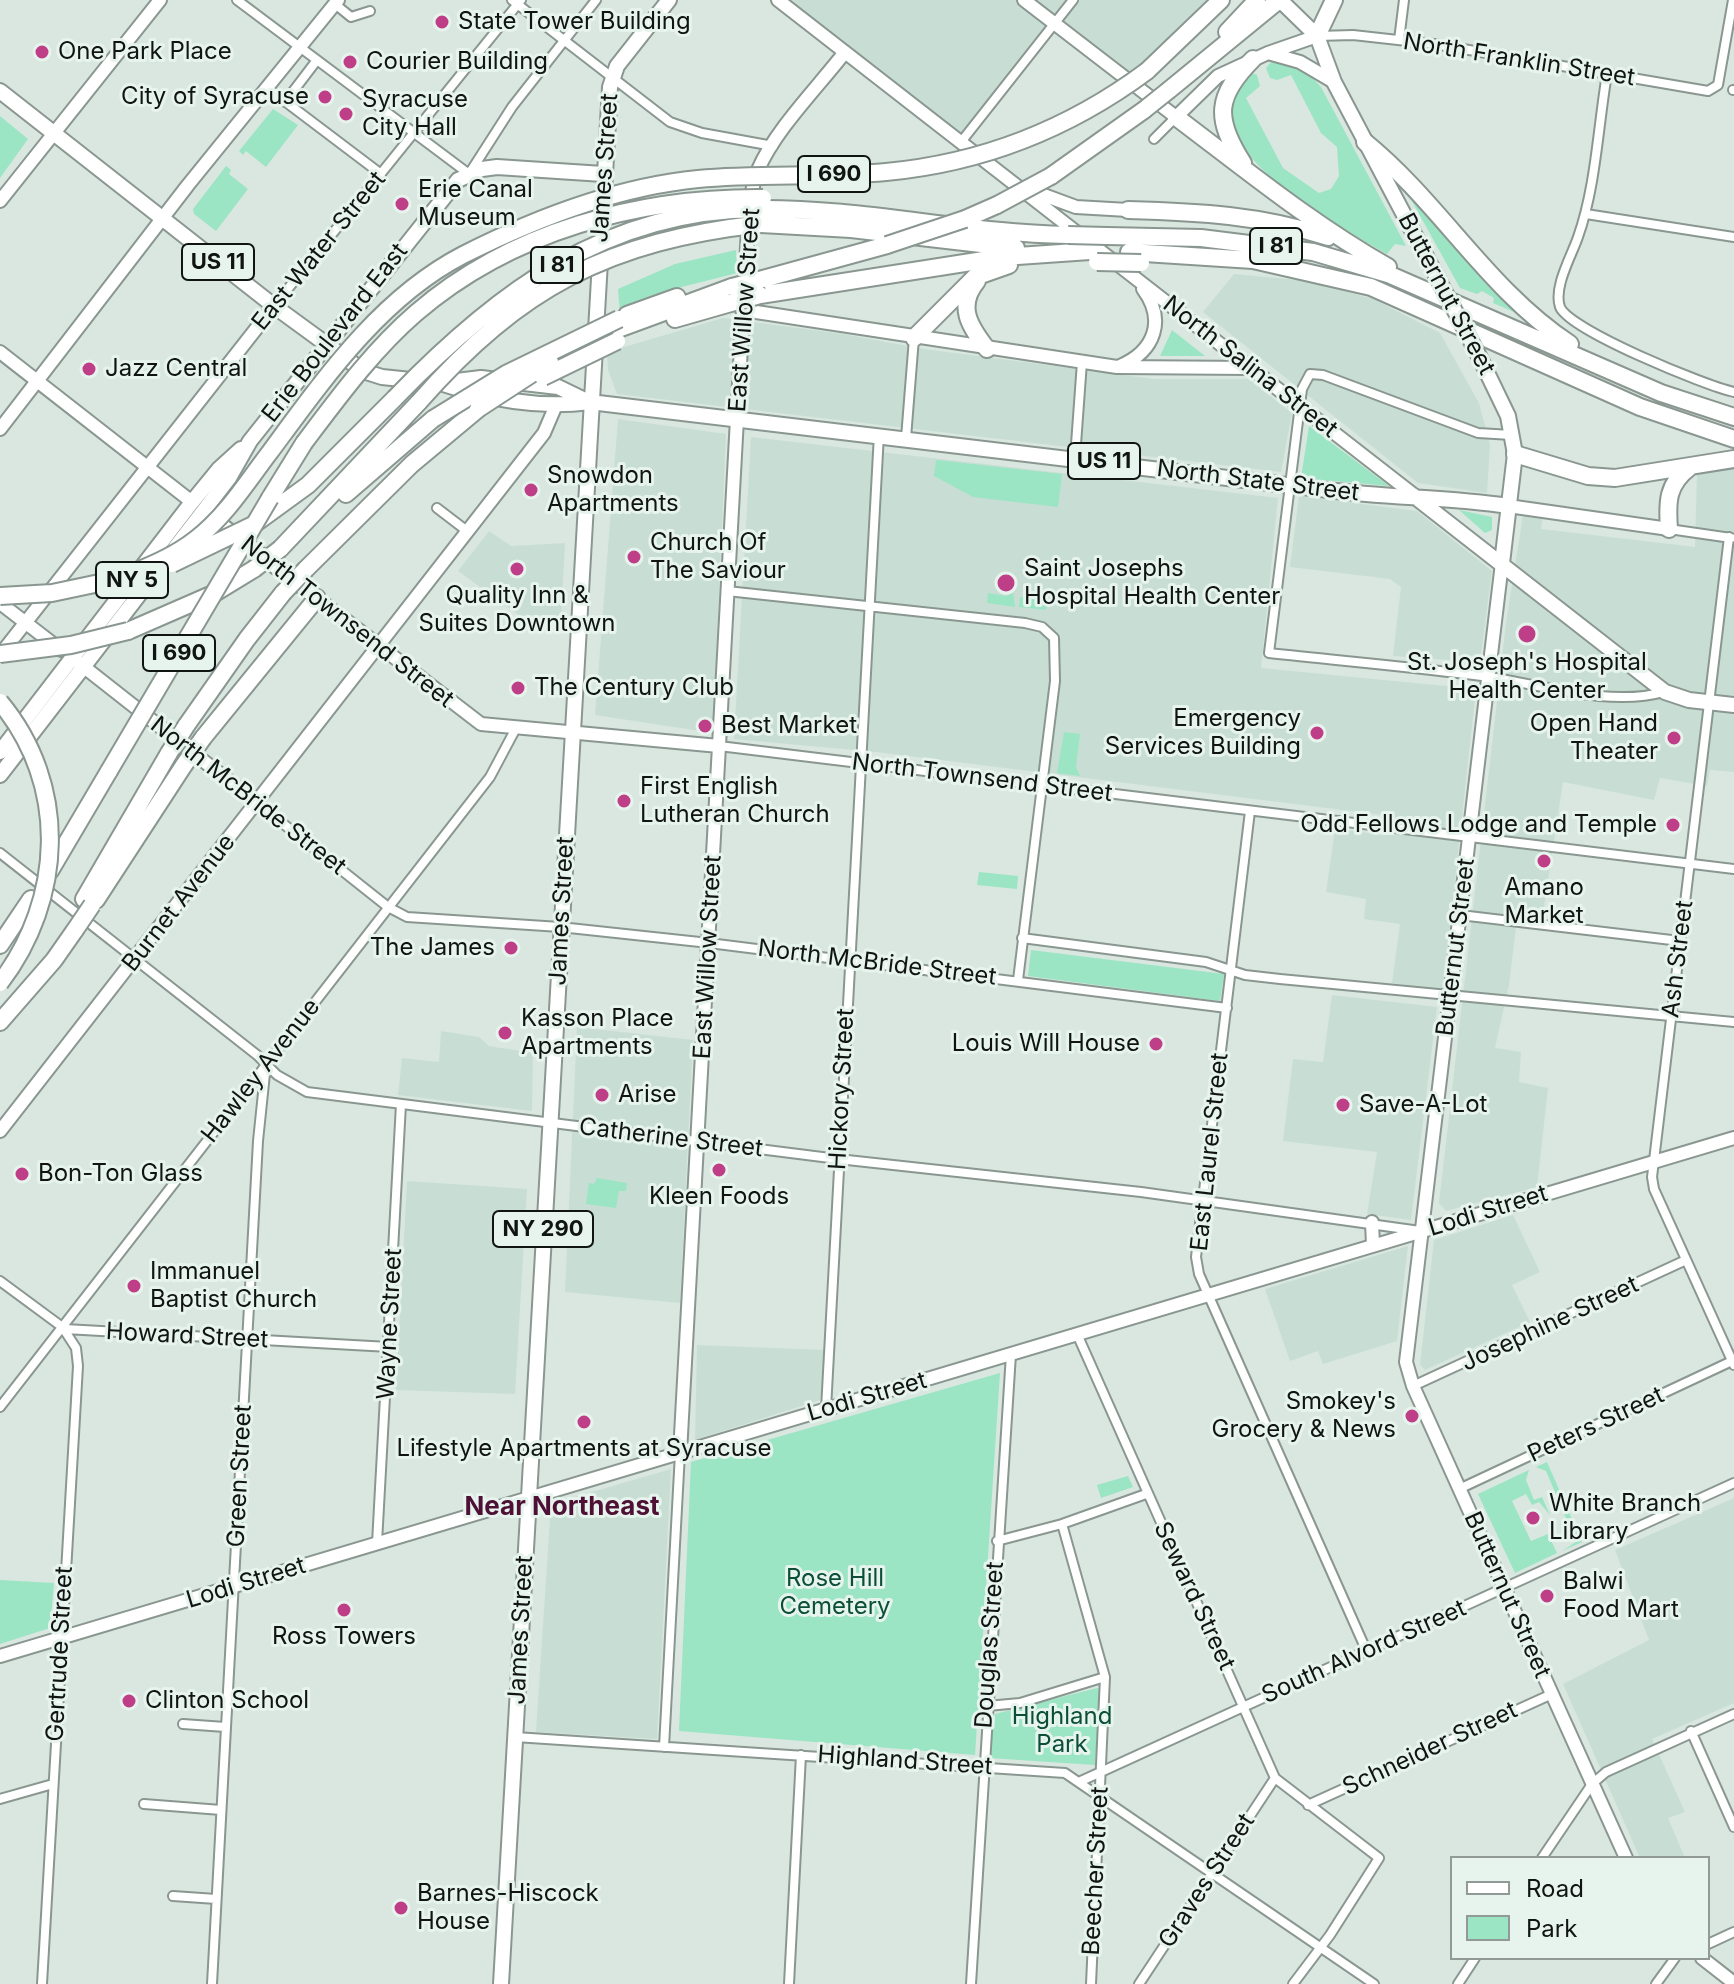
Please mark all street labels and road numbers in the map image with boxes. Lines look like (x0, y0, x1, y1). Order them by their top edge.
street label: North Franklin Street (1401, 27, 1637, 93)
street label: James Street (585, 93, 625, 243)
road number: I 690 (798, 156, 870, 192)
street label: East Water Street (246, 166, 392, 336)
street label: East Willow Street (724, 207, 766, 413)
street label: Butternut Street (1391, 208, 1501, 380)
road number: I 81 (1250, 228, 1302, 264)
street label: Erie Boulevard East (256, 238, 414, 428)
road number: US 11 (182, 244, 254, 280)
road number: I 81 (531, 247, 583, 283)
street label: North Salina Street (1157, 290, 1343, 444)
road number: US 11 (1068, 443, 1140, 479)
street label: North State Street (1155, 454, 1361, 508)
street label: North Townsend Street (235, 530, 459, 714)
road number: NY 5 (96, 562, 168, 598)
road number: I 690 (143, 635, 215, 671)
street label: North McBride Street (145, 711, 351, 881)
street label: North Townsend Street (850, 748, 1114, 808)
street label: Burnet Avenue (116, 829, 242, 977)
street label: James Street (544, 836, 580, 986)
street label: East Willow Street (688, 854, 728, 1060)
street label: Butternut Street (1431, 856, 1481, 1038)
street label: Ash Street (1657, 899, 1699, 1019)
street label: North McBride Street (756, 934, 998, 992)
street label: Hawley Avenue (196, 993, 326, 1149)
street label: Hickory Street (823, 1007, 861, 1171)
street label: East Laurel Street (1185, 1051, 1235, 1253)
street label: Catherine Street (577, 1112, 765, 1164)
street label: Lodi Street (1425, 1179, 1551, 1243)
road number: NY 290 (493, 1211, 593, 1247)
street label: Wayne Street (372, 1248, 408, 1400)
street label: Josephine Street (1457, 1270, 1643, 1378)
street label: Howard Street (105, 1317, 269, 1355)
street label: Lodi Street (804, 1366, 930, 1428)
street label: Peters Street (1523, 1381, 1669, 1469)
street label: Green Street (222, 1404, 258, 1548)
street label: Butternut Street (1457, 1507, 1557, 1683)
street label: Seward Street (1147, 1517, 1241, 1675)
street label: Lodi Street (183, 1551, 309, 1615)
street label: James Street (503, 1555, 539, 1705)
street label: Douglas Street (970, 1561, 1010, 1729)
street label: Gertrude Street (41, 1566, 79, 1742)
street label: South Alvord Street (1257, 1594, 1471, 1710)
street label: Schneider Street (1338, 1696, 1522, 1802)
street label: Highland Street (817, 1741, 993, 1781)
street label: Beecher Street (1077, 1786, 1115, 1956)
street label: Graves Street (1153, 1808, 1261, 1954)

